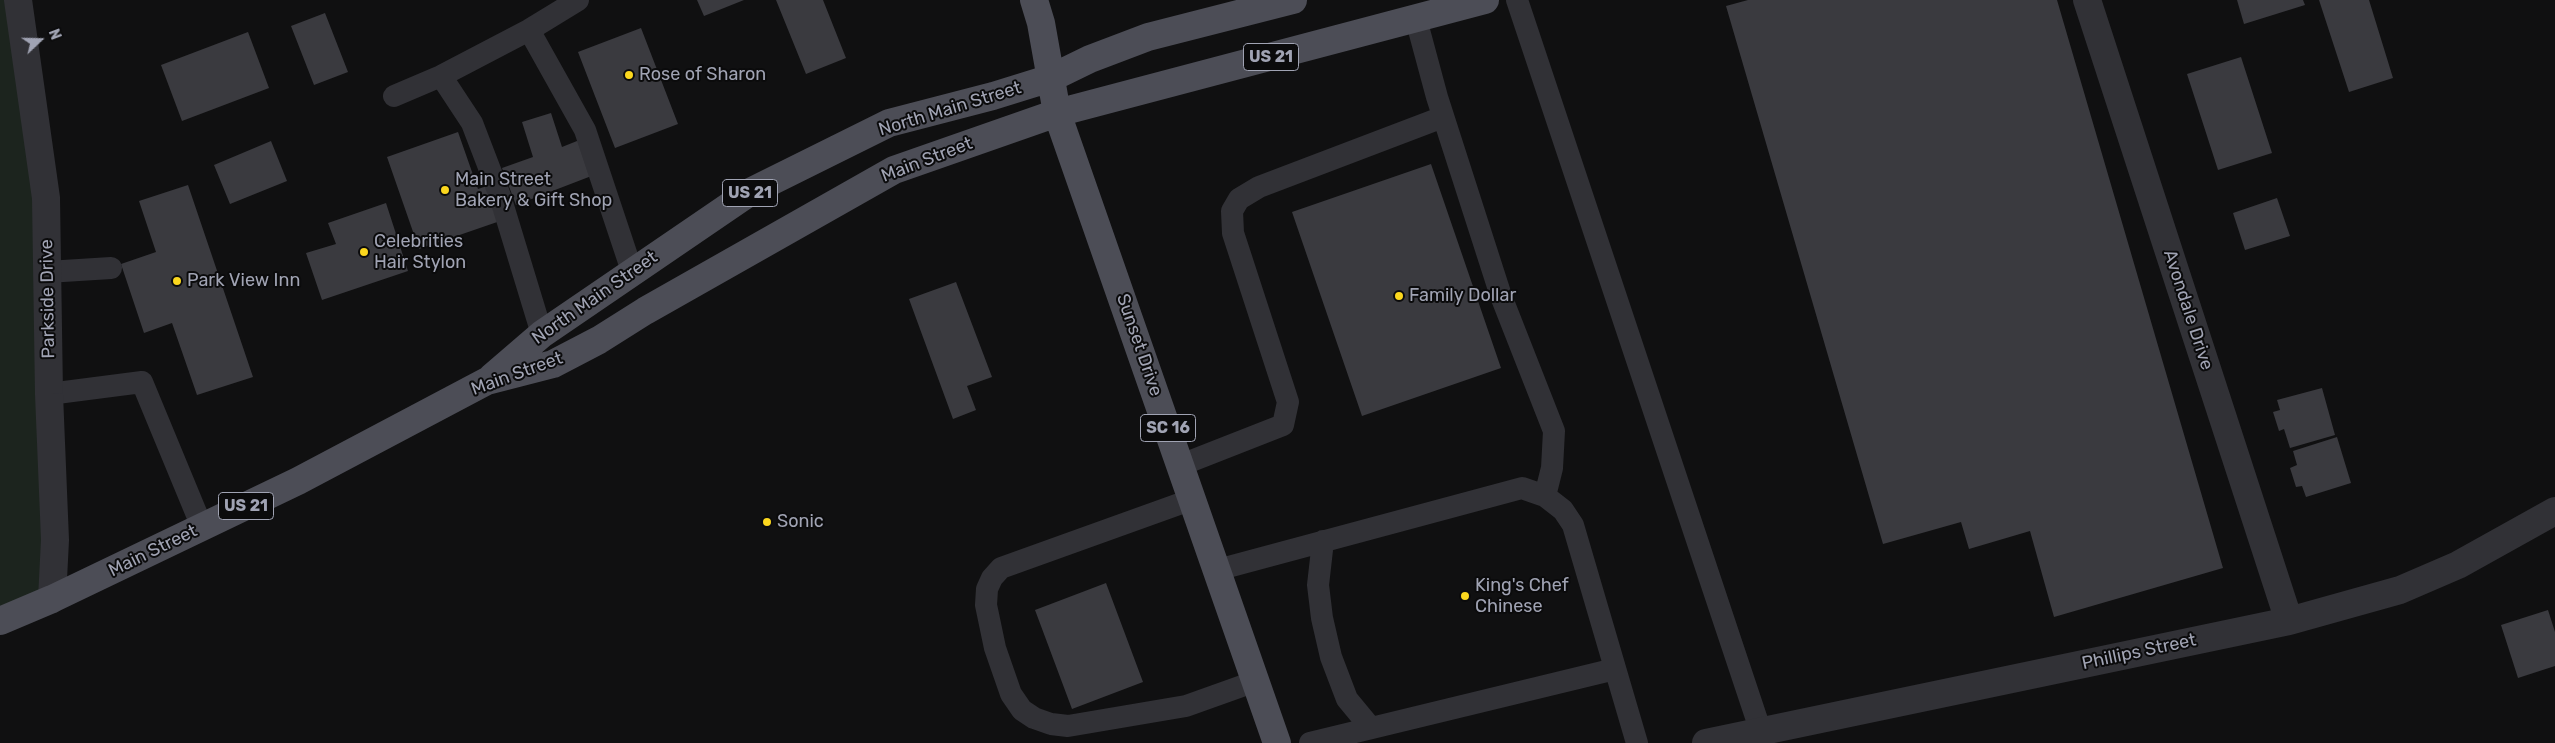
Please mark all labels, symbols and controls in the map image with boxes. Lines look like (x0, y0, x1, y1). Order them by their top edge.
north arrow (15, 15, 65, 65)
text: N (45, 27, 64, 42)
road number: US 21 (1244, 44, 1298, 70)
place label: Rose of Sharon (639, 64, 766, 86)
marker: Rose of Sharon (623, 69, 635, 81)
street label: North Main Street (876, 77, 1024, 141)
street label: Main Street (878, 133, 976, 187)
place label: Main Street Bakery & Gift Shop (455, 169, 612, 212)
road number: US 21 (722, 180, 778, 207)
marker: Main Street Bakery & Gift Shop (439, 184, 451, 196)
place label: Celebrities Hair Stylon (374, 231, 466, 274)
street label: Parkside Drive (36, 239, 60, 359)
marker: Celebrities Hair Stylon (358, 246, 370, 258)
street label: North Main Street (528, 247, 662, 349)
street label: Avondale Drive (2158, 247, 2218, 373)
place label: Park View Inn (187, 270, 300, 292)
marker: Park View Inn (171, 275, 183, 287)
place label: Family Dollar (1409, 285, 1516, 307)
marker: Family Dollar (1393, 290, 1405, 302)
street label: Sunset Drive (1111, 291, 1167, 399)
street label: Main Street (468, 347, 566, 401)
road number: SC 16 (1140, 414, 1196, 442)
road number: US 21 (218, 492, 274, 520)
place label: Sonic (777, 511, 824, 533)
marker: Sonic (761, 516, 773, 528)
street label: Main Street (105, 520, 201, 582)
place label: King's Chef Chinese (1475, 575, 1569, 618)
marker: King's Chef Chinese (1459, 590, 1471, 602)
street label: Phillips Street (2080, 629, 2198, 675)

